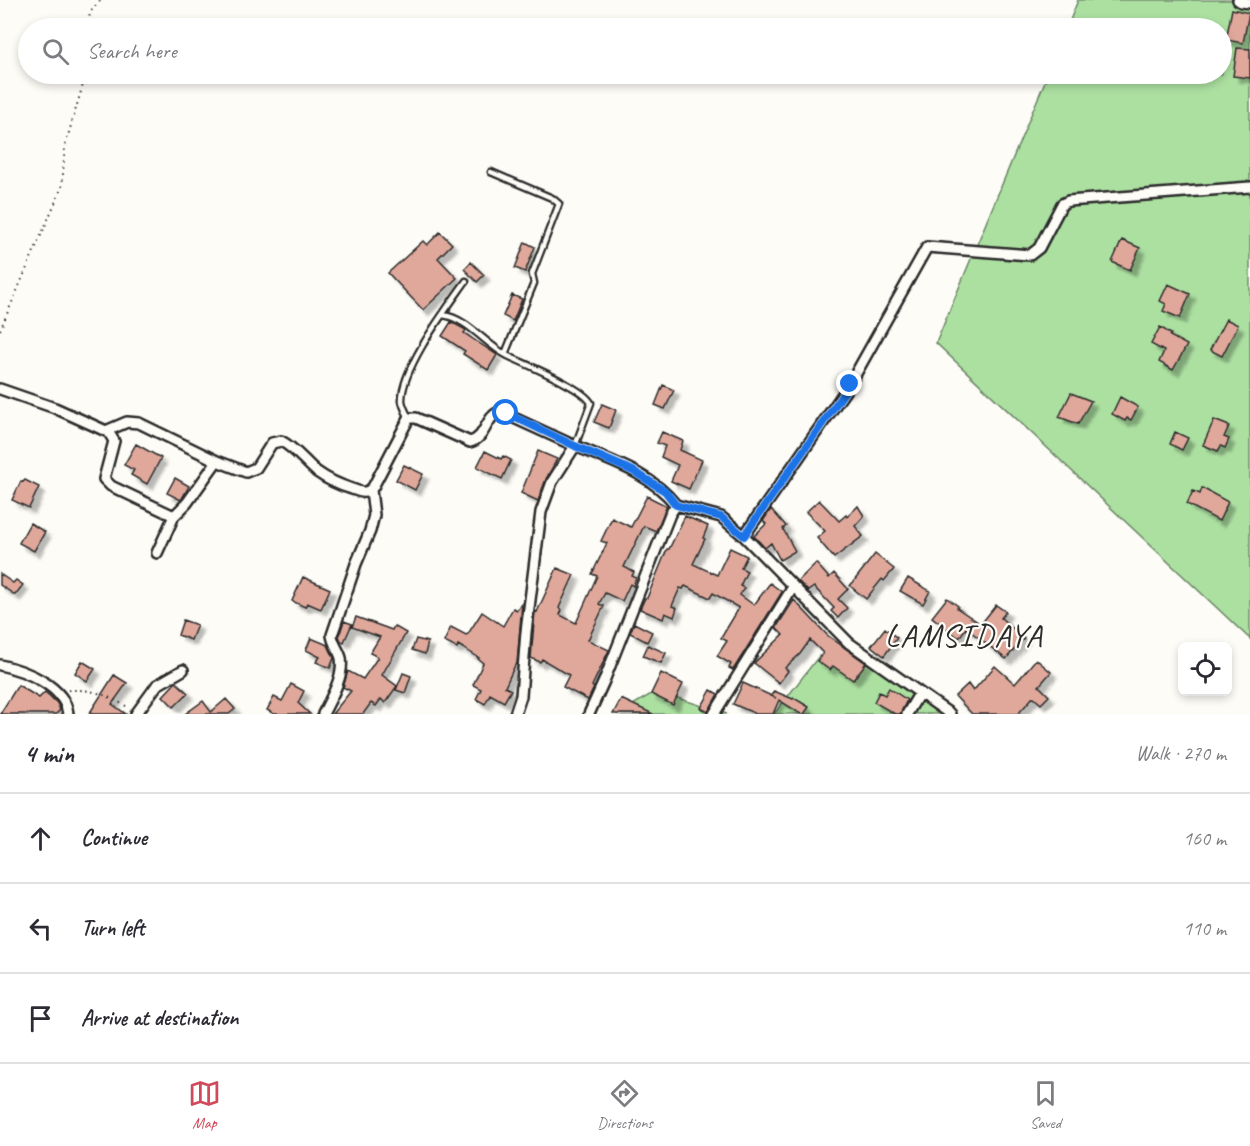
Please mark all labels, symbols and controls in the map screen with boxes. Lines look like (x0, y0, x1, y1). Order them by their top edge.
search box (18, 18, 1232, 84)
icon: search (39, 35, 72, 68)
text: Search here (87, 37, 177, 65)
route end (836, 370, 862, 396)
route start (492, 399, 518, 425)
district label: LAMSIDAYA (885, 615, 1044, 656)
map controls (1178, 642, 1232, 696)
button: locate (1178, 642, 1232, 696)
text: 4 min (24, 737, 74, 770)
text: Walk · 270 m (1136, 741, 1226, 766)
icon: ahead (24, 822, 57, 855)
text: Continue (81, 824, 147, 852)
text: 160 m (1183, 826, 1226, 851)
icon: left (24, 912, 57, 945)
text: Turn left (81, 914, 145, 942)
text: 110 m (1183, 916, 1226, 941)
icon: arrive (24, 1002, 57, 1035)
text: Arrive at destination (81, 1004, 238, 1032)
tab: Map (188, 1077, 221, 1133)
tab: Directions (597, 1077, 653, 1133)
tab: Saved (1029, 1077, 1062, 1133)

